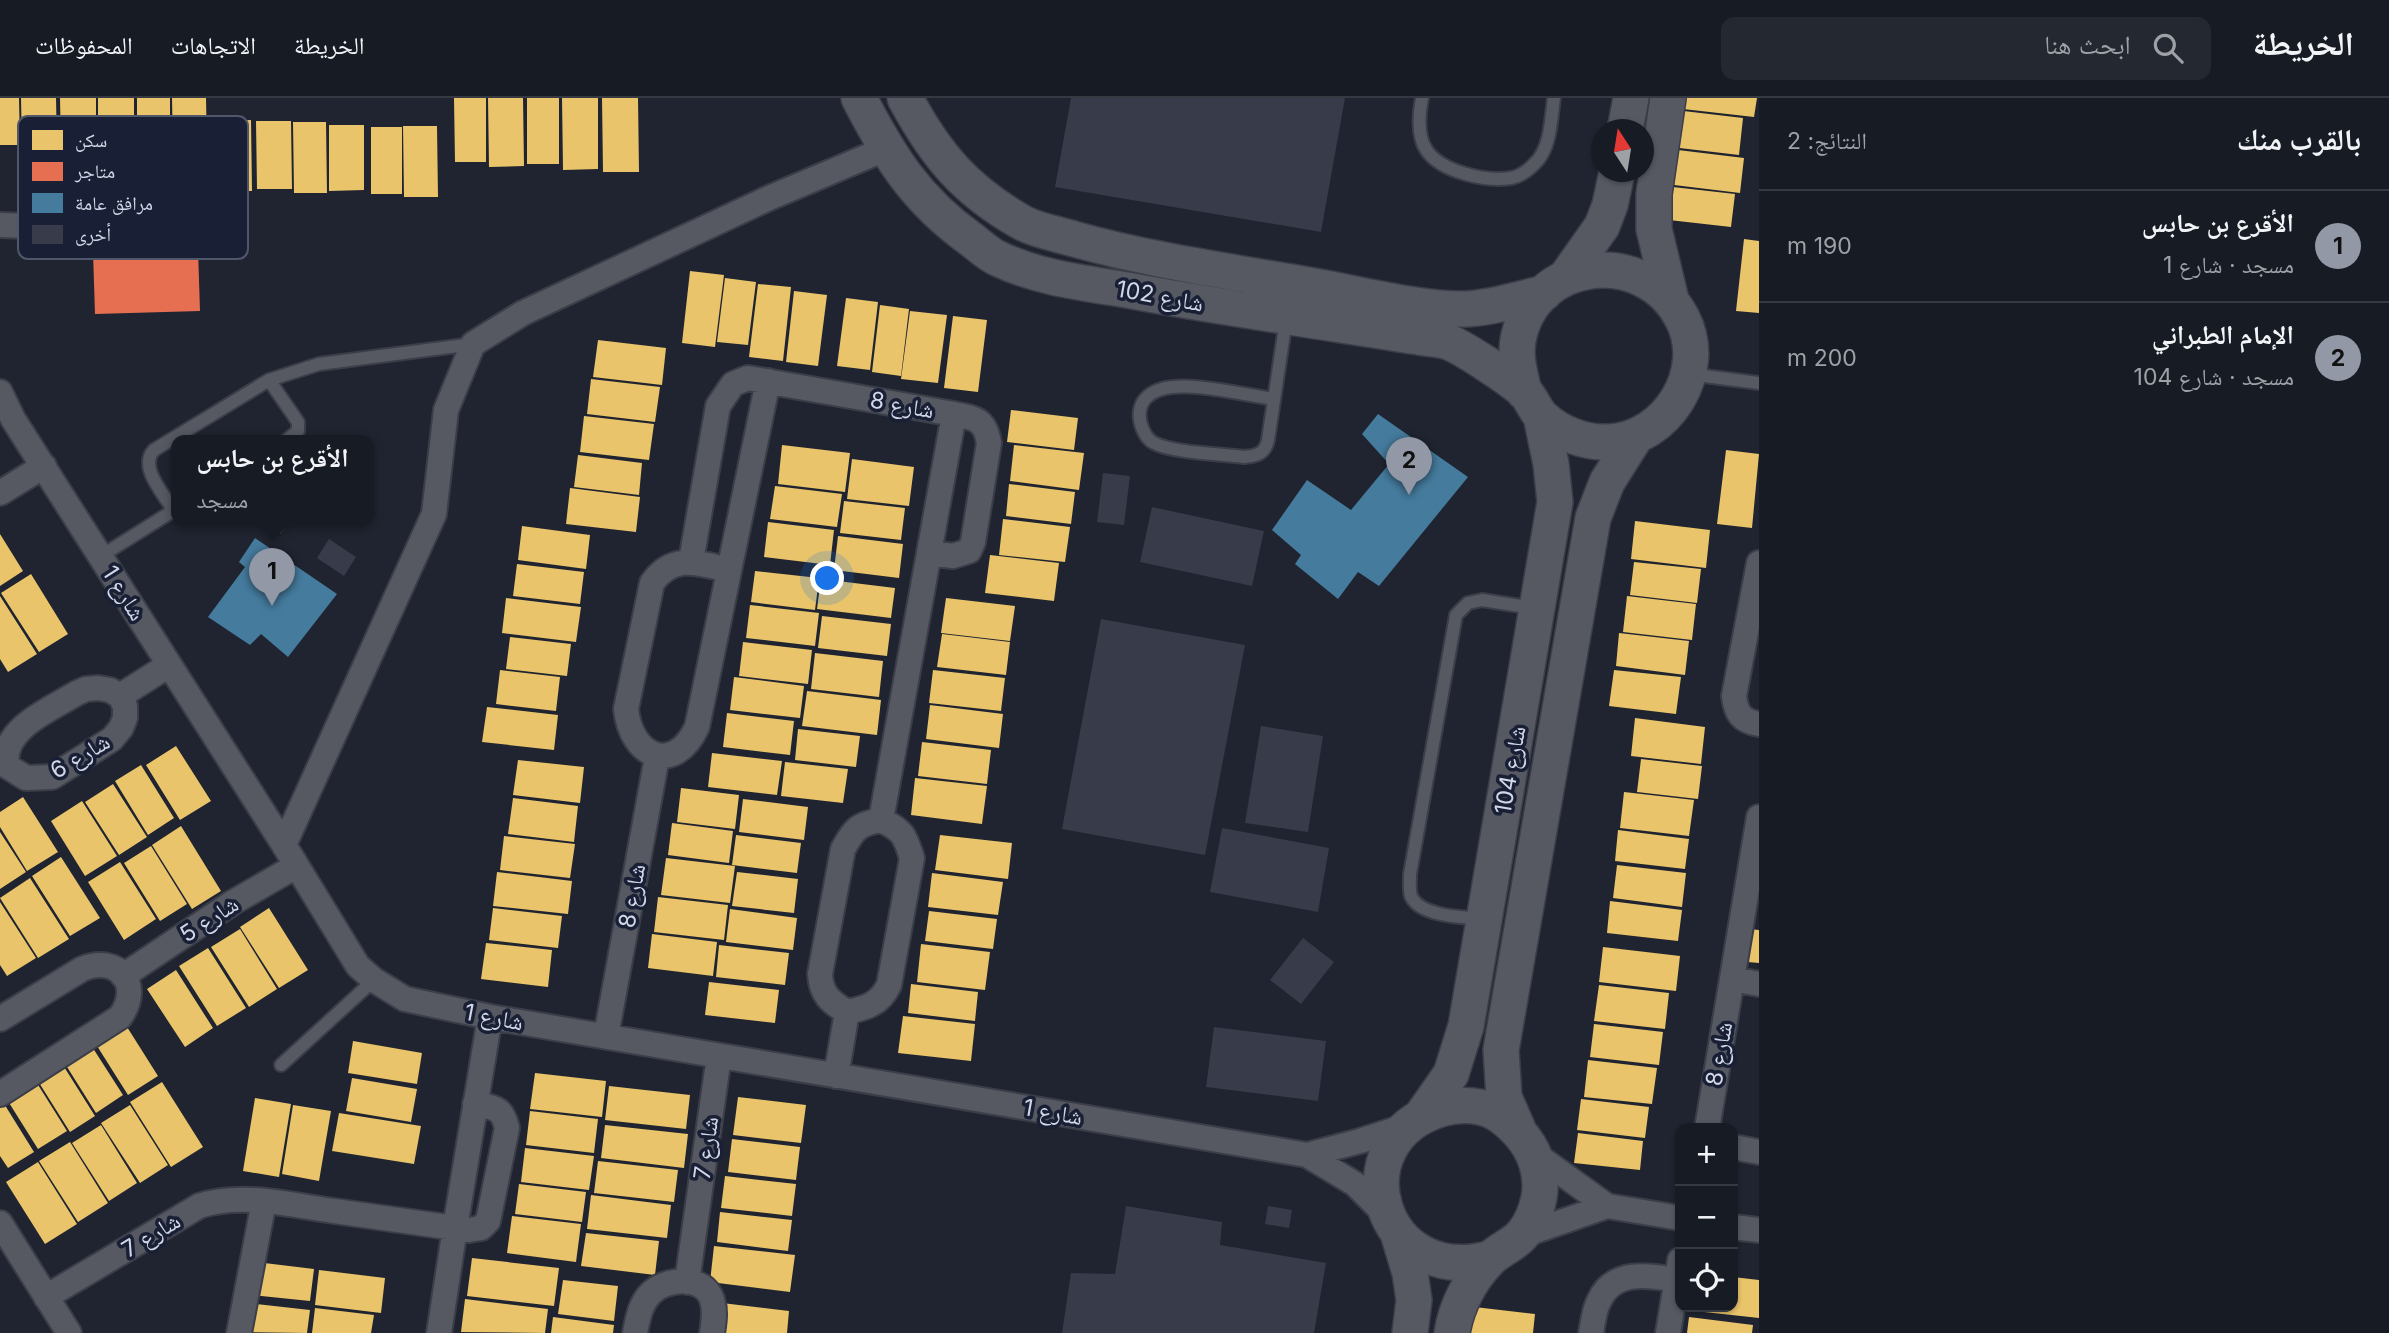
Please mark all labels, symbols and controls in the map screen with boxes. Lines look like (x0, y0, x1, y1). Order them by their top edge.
search box (1721, 17, 2211, 80)
text: الخريطة (2253, 23, 2354, 63)
text: ابحث هنا (2044, 29, 2131, 60)
icon: search (2149, 29, 2187, 67)
text: المحفوظات (35, 31, 133, 60)
text: الاتجاهات (171, 31, 256, 60)
text: الخريطة (294, 31, 365, 60)
legend (18, 116, 248, 259)
north arrow (1591, 119, 1654, 182)
text: بالقرب منك (2237, 121, 2361, 157)
text: النتائج: 2 (1787, 127, 1867, 155)
text: سكن (75, 129, 107, 152)
text: متاجر (74, 160, 115, 183)
text: مرافق عامة (75, 192, 153, 215)
text: الأقرع بن حابس (2142, 207, 2294, 238)
text: أخرى (75, 223, 111, 246)
text: 190 m (1787, 232, 1852, 260)
text: 1 (2333, 232, 2343, 260)
text: مسجد · شارع 1 (2163, 251, 2294, 279)
street label: شارع 102 (1114, 275, 1206, 318)
text: الإمام الطبراني (2152, 319, 2294, 350)
text: 200 m (1787, 344, 1857, 372)
text: 2 (2331, 344, 2345, 372)
text: مسجد · شارع 104 (2134, 363, 2294, 391)
street label: شارع 8 (868, 386, 936, 425)
popup (171, 435, 374, 526)
pin: 2 (1386, 437, 1432, 495)
text: الأقرع بن حابس (196, 442, 349, 473)
text: مسجد (196, 486, 248, 514)
pin: 1 (249, 548, 295, 606)
street label: شارع 1 (95, 560, 152, 626)
your location (810, 561, 844, 595)
street label: شارع 104 (1488, 724, 1532, 816)
street label: شارع 6 (45, 727, 115, 785)
street label: شارع 8 (613, 862, 652, 930)
street label: شارع 5 (174, 890, 244, 949)
street label: شارع 1 (462, 998, 526, 1037)
street label: شارع 8 (1700, 1020, 1739, 1088)
street label: شارع 1 (1021, 1093, 1085, 1132)
street label: شارع 7 (688, 1115, 725, 1181)
map controls (1675, 1123, 1738, 1312)
button: + (1675, 1123, 1738, 1186)
button: − (1675, 1186, 1738, 1249)
street label: شارع 7 (117, 1207, 186, 1264)
button: locate (1675, 1249, 1738, 1312)

